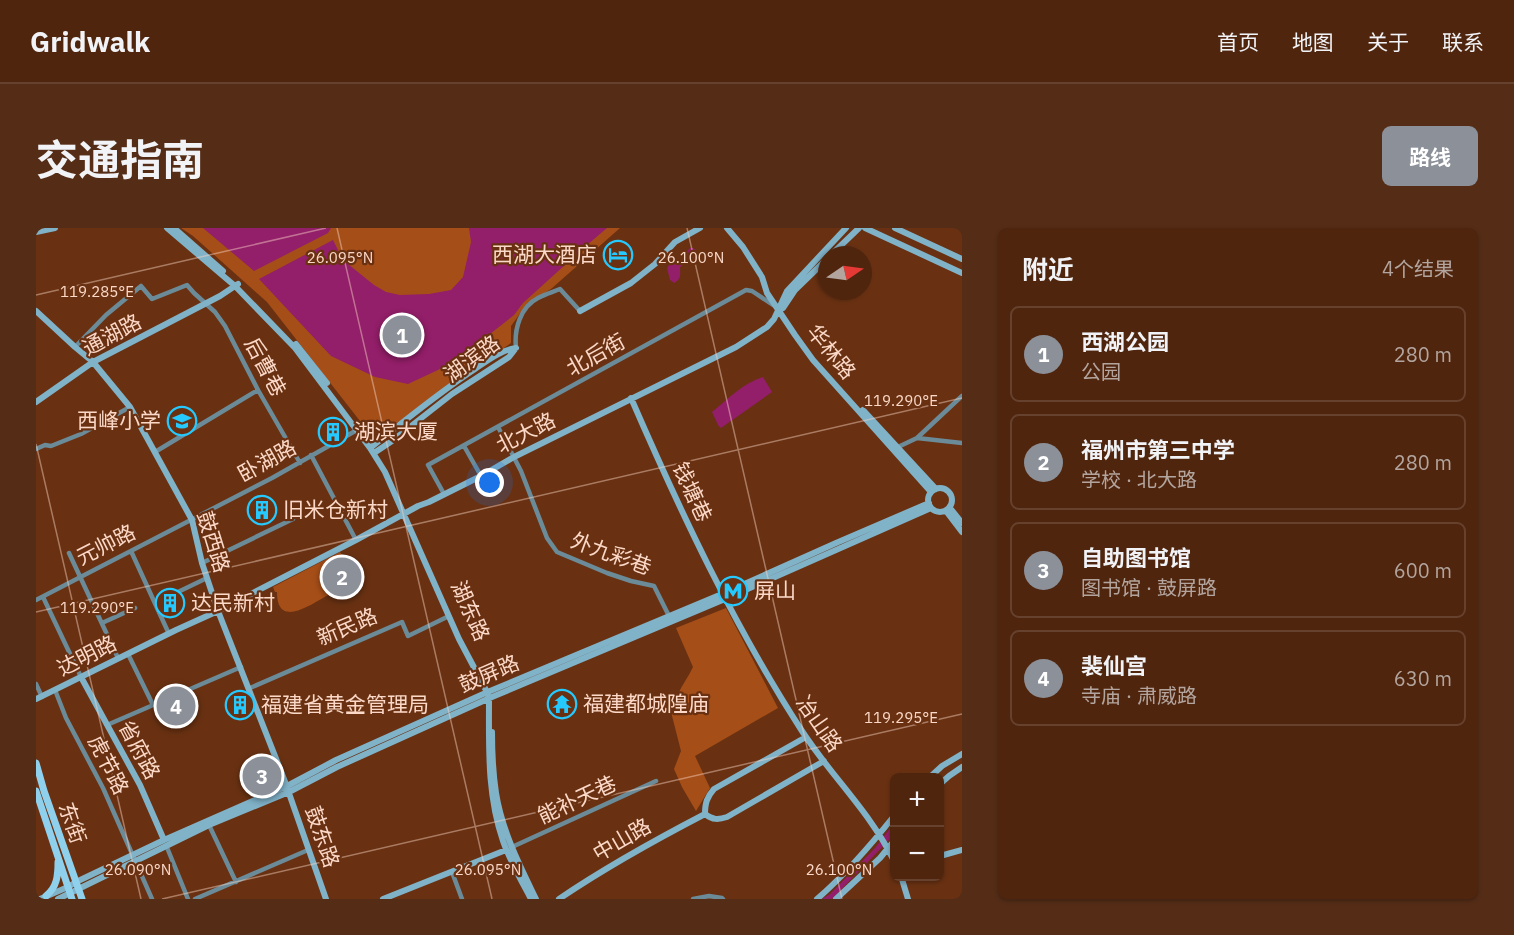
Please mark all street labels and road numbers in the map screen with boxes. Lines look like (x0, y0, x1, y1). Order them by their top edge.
street label: 通湖路 (77, 307, 146, 361)
street label: 华林路 (801, 318, 862, 385)
street label: 北后街 (561, 327, 630, 382)
street label: 湖滨路 (438, 328, 505, 388)
street label: 后曹巷 (239, 332, 293, 401)
street label: 北大路 (491, 405, 560, 459)
street label: 卧湖路 (232, 433, 301, 488)
street label: 钱塘巷 (667, 457, 719, 526)
street label: 鼓西路 (191, 507, 237, 576)
street label: 元帅路 (71, 517, 140, 571)
street label: 外九彩巷 (567, 526, 656, 581)
street label: 湖东路 (445, 576, 497, 645)
street label: 新民路 (312, 601, 381, 651)
street label: 达明路 (52, 628, 121, 682)
street label: 鼓屏路 (454, 648, 523, 698)
street label: 冶山路 (790, 690, 849, 757)
street label: 省府路 (113, 715, 167, 784)
street label: 虎节路 (82, 730, 136, 799)
street label: 能补天巷 (533, 769, 621, 830)
street label: 东街 (53, 798, 93, 847)
street label: 鼓东路 (299, 802, 346, 871)
street label: 中山路 (587, 811, 656, 867)

